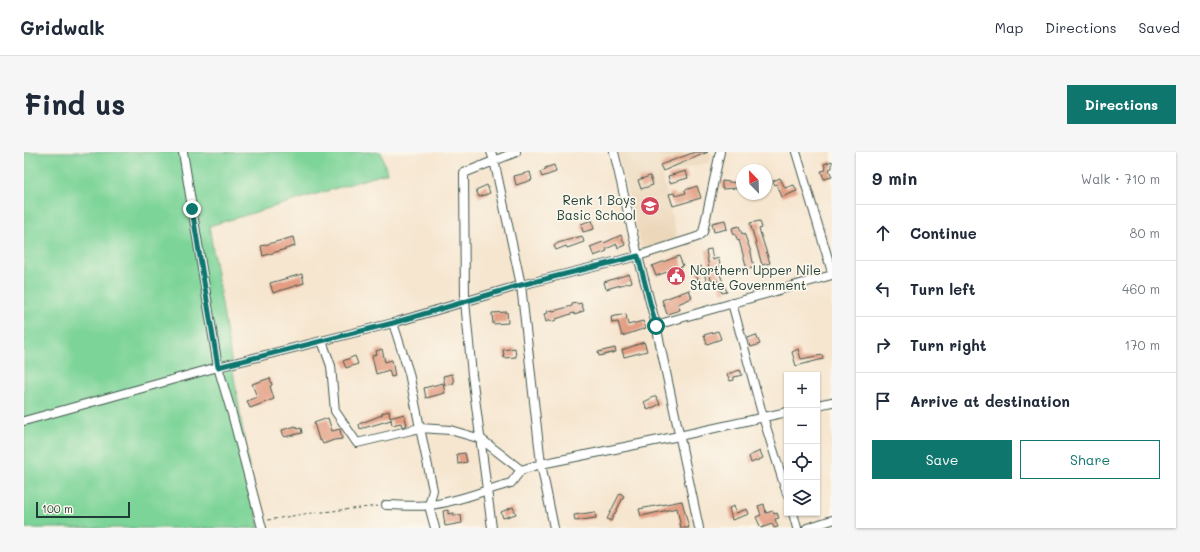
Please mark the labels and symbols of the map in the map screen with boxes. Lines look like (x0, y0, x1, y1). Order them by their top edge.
north arrow (736, 164, 772, 200)
place label: Renk 1 Boys Basic School (557, 191, 636, 223)
school or university icon: Renk 1 Boys Basic School (639, 195, 661, 217)
route end (183, 200, 201, 218)
place label: Northern Upper Nile State Government (690, 261, 821, 293)
public building icon: Northern Upper Nile State Government (665, 265, 687, 287)
route start (647, 317, 665, 335)
scale bar (36, 500, 130, 519)

